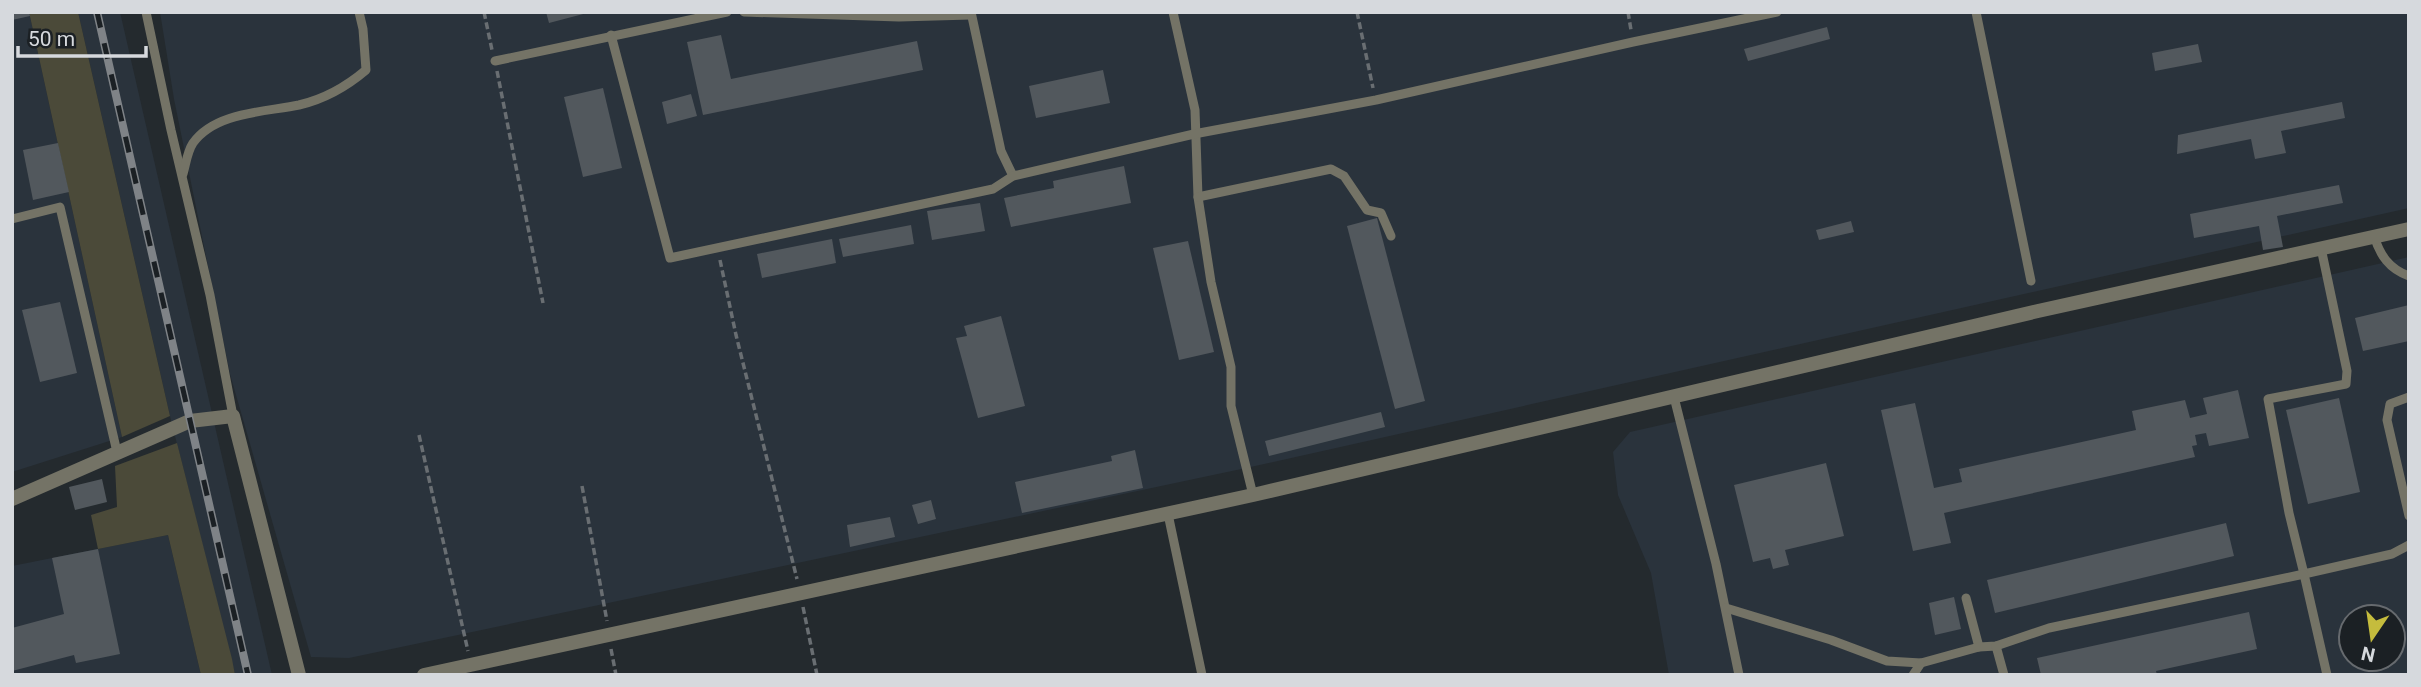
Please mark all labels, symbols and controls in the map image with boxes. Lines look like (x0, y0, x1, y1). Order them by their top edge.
scale bar (18, 14, 145, 58)
text: 50 m (28, 27, 75, 51)
north arrow (2337, 603, 2407, 673)
text: N (2359, 641, 2377, 667)

